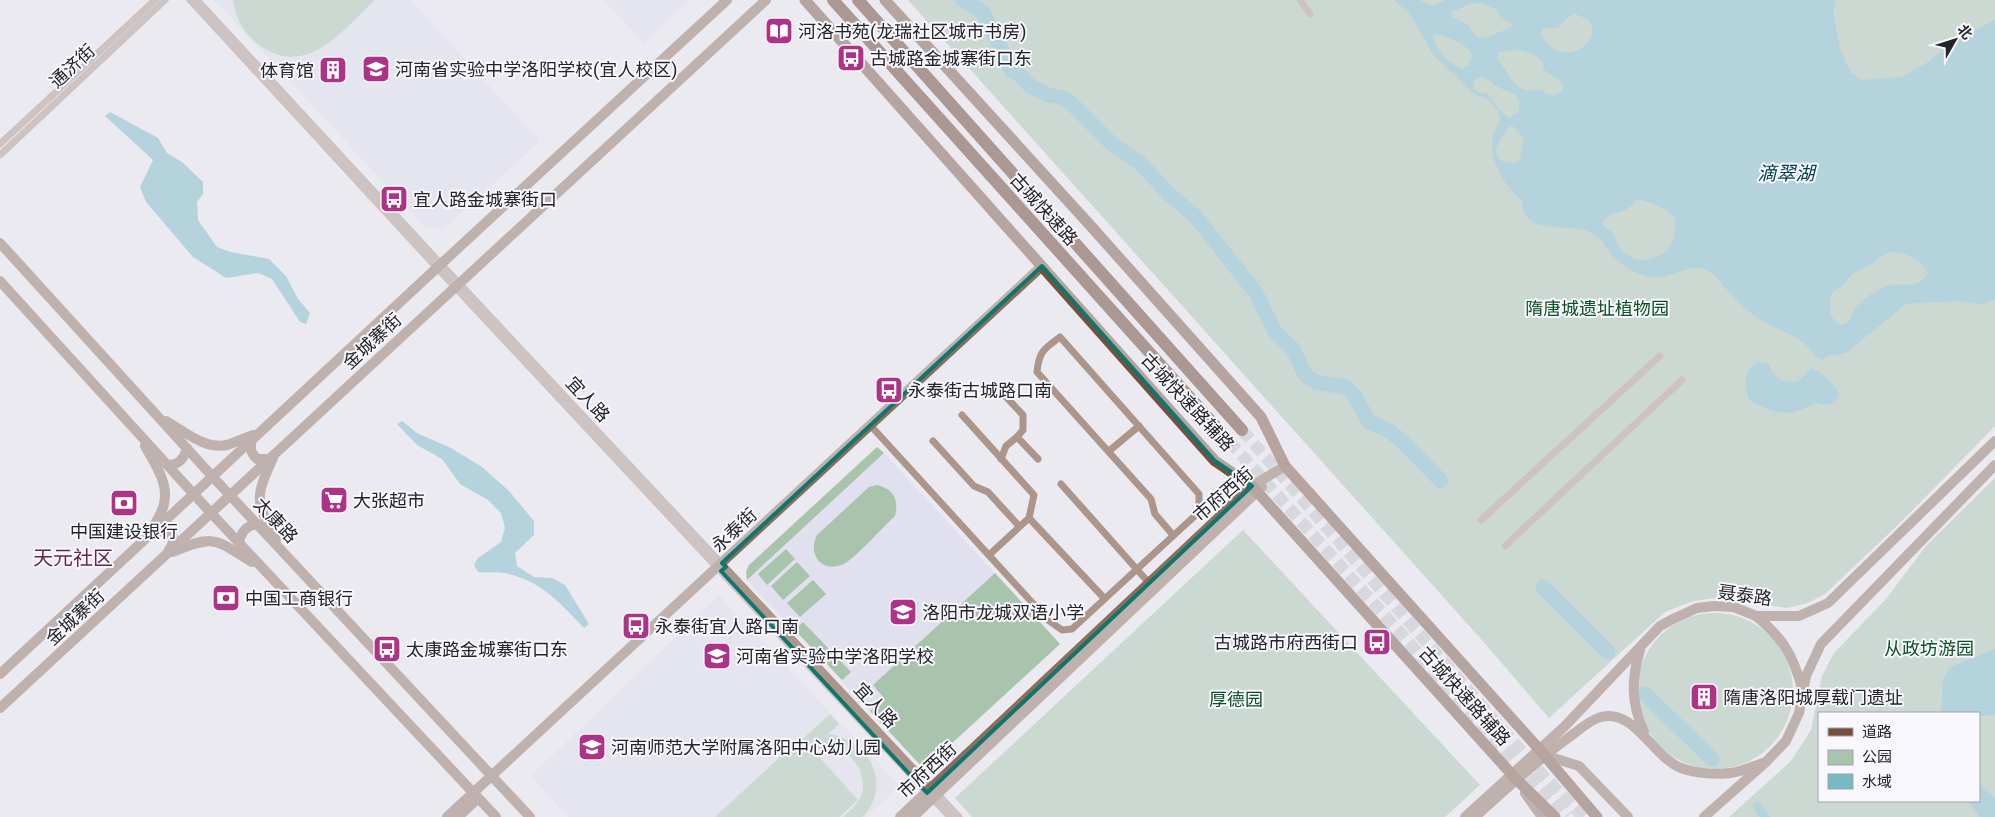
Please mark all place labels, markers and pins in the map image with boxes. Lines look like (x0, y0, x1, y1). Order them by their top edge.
library icon: 河洛书苑(龙瑞社区城市书房) (764, 16, 794, 46)
place label: 河洛书苑(龙瑞社区城市书房) (798, 21, 1026, 43)
bus stop icon: 古城路金城寨街口东 (836, 43, 866, 73)
place label: 古城路金城寨街口东 (870, 48, 1032, 69)
school or university icon: 河南省实验中学洛阳学校(宜人校区) (361, 54, 391, 84)
building icon: 体育馆 (318, 55, 348, 85)
place label: 河南省实验中学洛阳学校(宜人校区) (395, 59, 677, 81)
place label: 体育馆 (260, 60, 314, 81)
bus stop icon: 宜人路金城寨街口 (379, 184, 409, 214)
place label: 宜人路金城寨街口 (413, 189, 557, 210)
bus stop icon: 永泰街古城路口南 (874, 375, 904, 405)
place label: 永泰街古城路口南 (908, 380, 1052, 401)
supermarket icon: 大张超市 (319, 485, 349, 515)
bank icon: 中国建设银行 (109, 488, 139, 518)
place label: 大张超市 (353, 490, 425, 511)
place label: 中国建设银行 (70, 521, 178, 542)
bank icon: 中国工商银行 (211, 583, 241, 613)
place label: 中国工商银行 (245, 588, 353, 609)
school or university icon: 洛阳市龙城双语小学 (888, 597, 918, 627)
place label: 洛阳市龙城双语小学 (922, 602, 1084, 623)
bus stop icon: 永泰街宜人路口南 (621, 611, 651, 641)
place label: 永泰街宜人路口南 (655, 616, 799, 637)
bus stop icon: 古城路市府西街口 (1362, 627, 1392, 657)
place label: 古城路市府西街口 (1214, 632, 1358, 653)
bus stop icon: 太康路金城寨街口东 (372, 634, 402, 664)
place label: 太康路金城寨街口东 (406, 639, 568, 660)
school or university icon: 河南省实验中学洛阳学校 (702, 641, 732, 671)
place label: 河南省实验中学洛阳学校 (736, 646, 934, 667)
building icon: 隋唐洛阳城厚载门遗址 (1689, 682, 1719, 712)
place label: 隋唐洛阳城厚载门遗址 (1723, 687, 1903, 708)
school or university icon: 河南师范大学附属洛阳中心幼儿园 (577, 732, 607, 762)
place label: 河南师范大学附属洛阳中心幼儿园 (611, 737, 881, 758)

